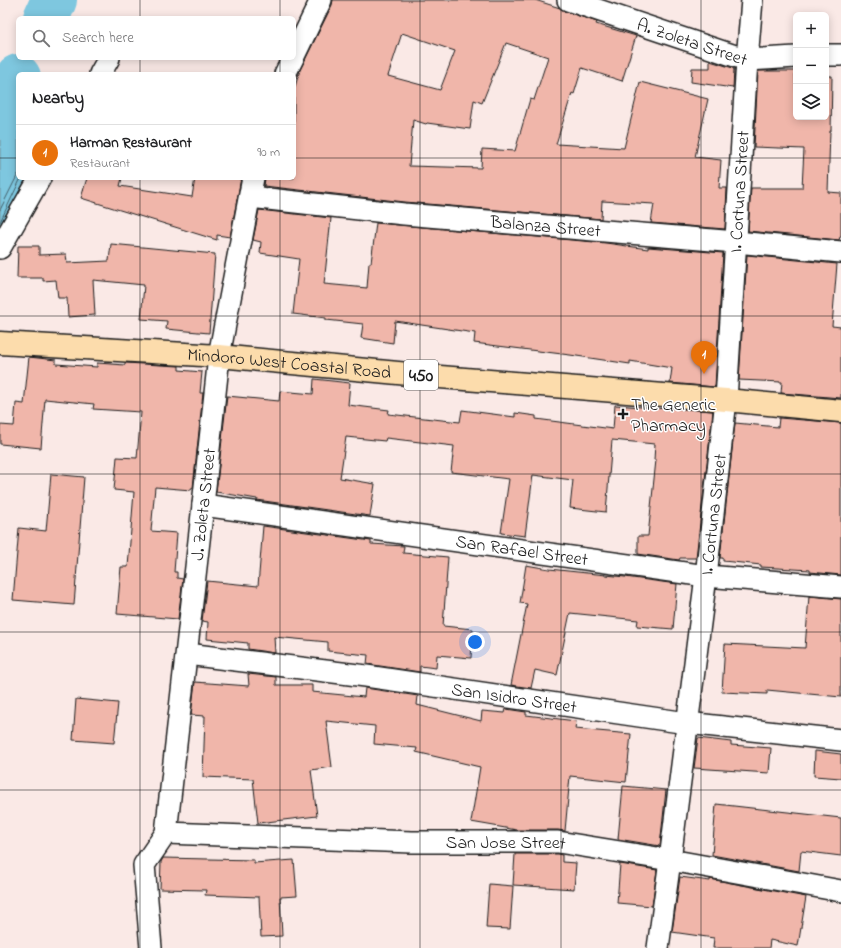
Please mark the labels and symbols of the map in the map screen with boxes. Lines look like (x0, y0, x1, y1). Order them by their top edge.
street label: A. Zoleta Street (633, 13, 750, 74)
street label: I. Cortuna Street (724, 130, 758, 253)
street label: Balanza Street (488, 210, 602, 246)
pin: 1 (691, 341, 717, 374)
street label: Mindoro West Coastal Road (187, 343, 392, 387)
road number: 450 (404, 360, 438, 390)
place label: The Generic Pharmacy (631, 393, 716, 440)
marker: The Generic Pharmacy (618, 409, 628, 419)
street label: J. Zoleta Street (186, 447, 224, 562)
street label: I. Cortuna Street (695, 453, 735, 577)
street label: San Rafael Street (454, 530, 589, 574)
your location (465, 632, 485, 652)
street label: San Isidro Street (449, 678, 578, 722)
street label: San Jose Street (446, 831, 567, 858)

